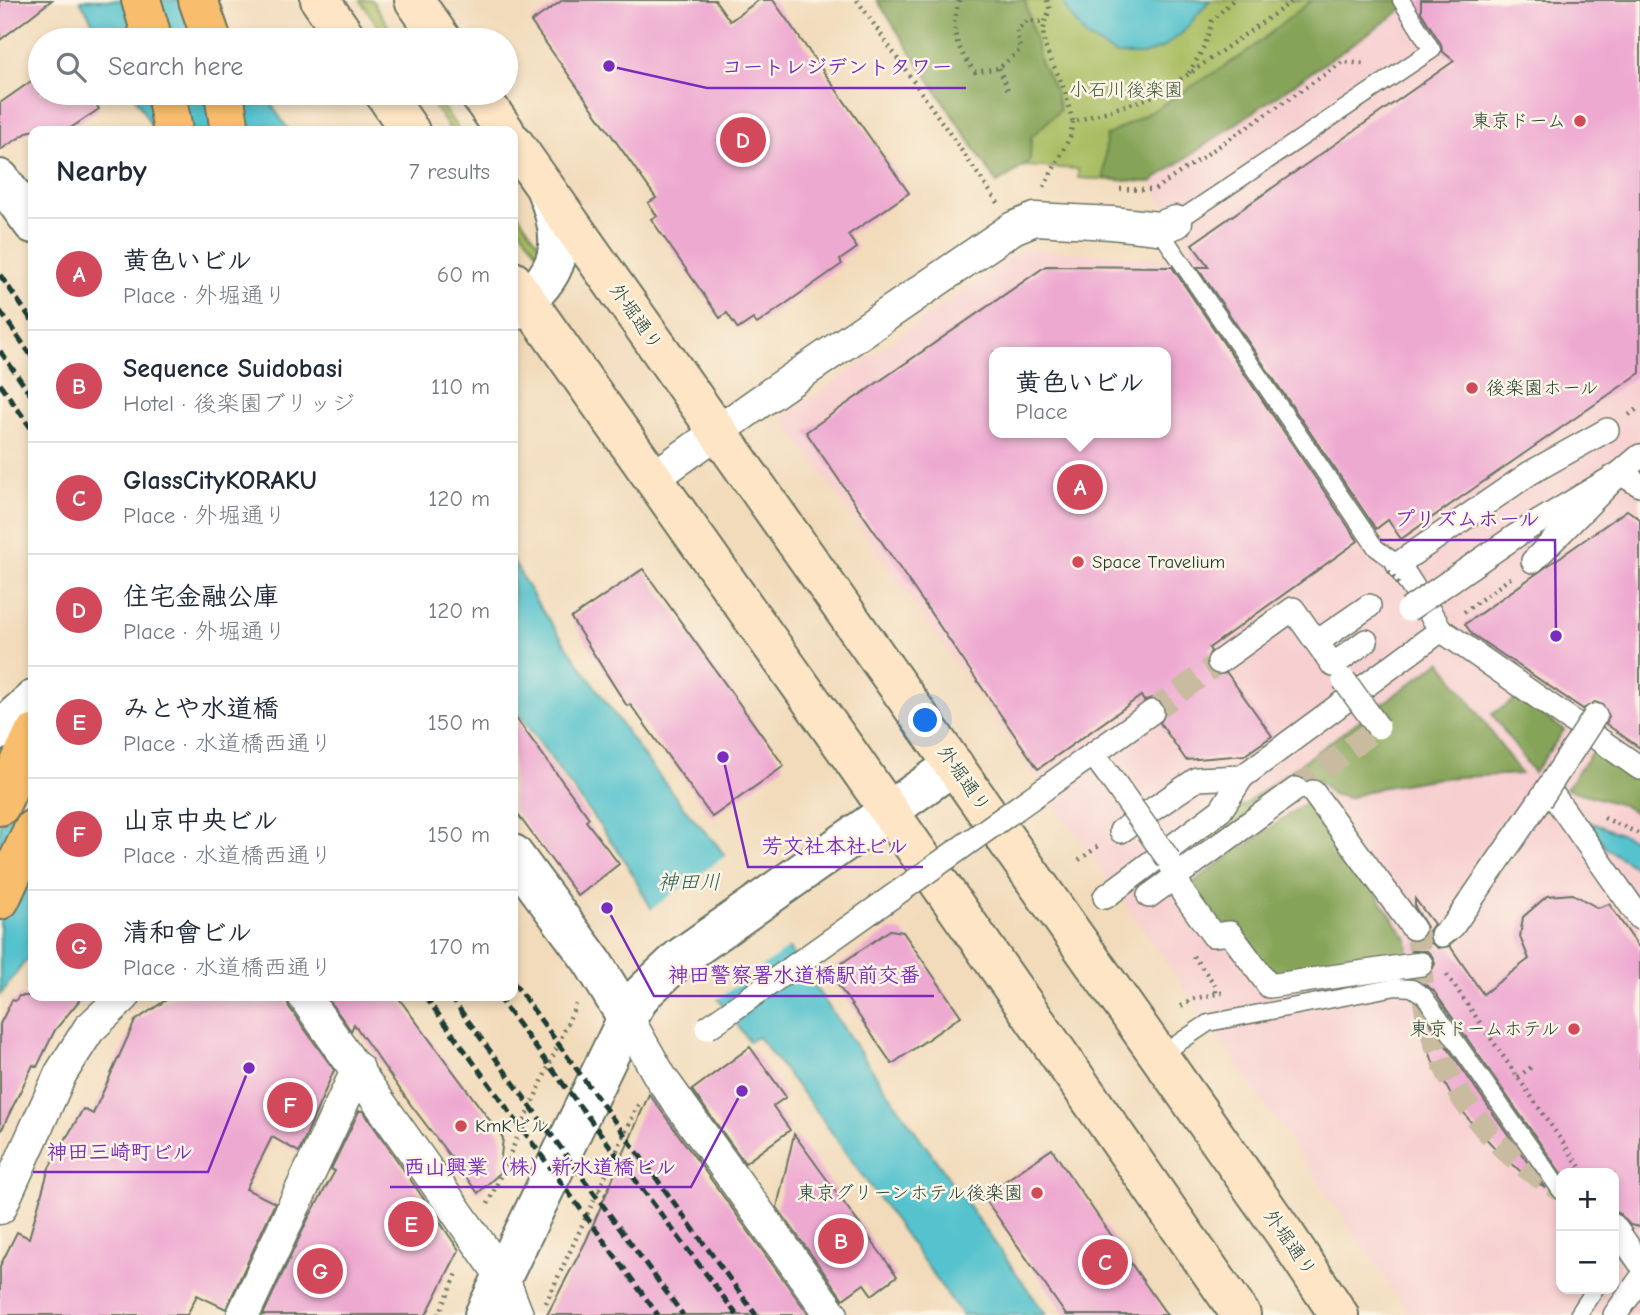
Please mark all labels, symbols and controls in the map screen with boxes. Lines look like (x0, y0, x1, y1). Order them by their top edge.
search box (28, 28, 518, 105)
callout: コートレジデントタワー (707, 46, 966, 88)
icon: search (52, 48, 90, 86)
text: Search here (108, 52, 243, 82)
text: コートレジデントタワー (722, 55, 953, 79)
park label: 小石川後楽園 (1069, 79, 1183, 101)
place label: 東京ドーム (1472, 110, 1566, 132)
marker: 東京ドーム (1572, 113, 1588, 129)
pin: D (720, 114, 766, 166)
text: Nearby (56, 154, 147, 189)
text: 7 results (409, 158, 490, 185)
text: 黄色いビル (123, 246, 252, 276)
text: A (73, 261, 85, 288)
text: 60 m (437, 261, 490, 288)
street label: 外堀通り (605, 280, 667, 354)
text: Place · 外堀通り (123, 282, 287, 309)
popup (989, 347, 1171, 438)
text: Sequence Suidobasi (123, 354, 343, 384)
text: 黄色いビル (1015, 368, 1145, 398)
text: B (72, 373, 86, 400)
text: 110 m (431, 373, 490, 400)
place label: 後楽園ホール (1486, 377, 1599, 399)
marker: 後楽園ホール (1464, 380, 1480, 396)
text: Hotel · 後楽園ブリッジ (123, 390, 354, 417)
text: Place (1015, 398, 1068, 425)
pin: A (1057, 461, 1103, 513)
text: GlassCityKORAKU (123, 466, 317, 496)
text: C (72, 485, 86, 512)
text: 120 m (428, 485, 490, 512)
callout: プリズムホール (1380, 498, 1555, 540)
text: Place · 外堀通り (123, 502, 287, 529)
text: プリズムホール (1394, 507, 1540, 531)
place label: Space Travelium (1092, 551, 1225, 573)
marker: Space Travelium (1070, 554, 1086, 570)
text: 住宅金融公庫 (123, 582, 279, 612)
text: D (72, 597, 86, 624)
text: 120 m (428, 597, 490, 624)
text: Place · 外堀通り (123, 618, 287, 645)
text: みとや水道橋 (123, 694, 278, 724)
your location (908, 703, 942, 737)
text: E (72, 709, 86, 736)
text: 150 m (428, 709, 490, 736)
text: Place · 水道橋西通り (123, 730, 333, 757)
street label: 外堀通り (933, 742, 995, 816)
text: 山京中央ビル (123, 806, 278, 836)
text: F (72, 821, 86, 848)
text: 150 m (428, 821, 490, 848)
callout: 芳文社本社ビル (748, 825, 923, 867)
text: 芳文社本社ビル (762, 834, 908, 858)
text: Place · 水道橋西通り (123, 842, 333, 869)
water label: 神田川 (658, 870, 721, 894)
text: 清和會ビル (123, 918, 252, 948)
text: G (71, 933, 87, 960)
text: 170 m (429, 933, 490, 960)
text: Place · 水道橋西通り (123, 954, 333, 981)
callout: 神田警察署水道橋駅前交番 (654, 954, 934, 996)
text: 神田警察署水道橋駅前交番 (668, 963, 920, 987)
place label: 東京ドームホテル (1410, 1018, 1560, 1040)
marker: 東京ドームホテル (1566, 1021, 1582, 1037)
pin: F (267, 1079, 313, 1131)
place label: KmKビル (475, 1115, 550, 1137)
marker: KmKビル (453, 1118, 469, 1134)
callout: 神田三崎町ビル (33, 1130, 208, 1172)
text: 神田三崎町ビル (47, 1140, 193, 1164)
callout: 西山興業（株）新水道橋ビル (390, 1145, 691, 1187)
text: 西山興業（株）新水道橋ビル (404, 1155, 676, 1179)
map controls (1556, 1168, 1619, 1294)
button: + (1556, 1168, 1619, 1231)
place label: 東京グリーンホテル後楽園 (797, 1182, 1023, 1204)
marker: 東京グリーンホテル後楽園 (1029, 1185, 1045, 1201)
pin: E (388, 1198, 434, 1250)
street label: 外堀通り (1259, 1206, 1321, 1280)
pin: B (818, 1215, 864, 1267)
button: − (1556, 1231, 1619, 1294)
pin: C (1082, 1236, 1128, 1288)
pin: G (297, 1245, 343, 1297)

